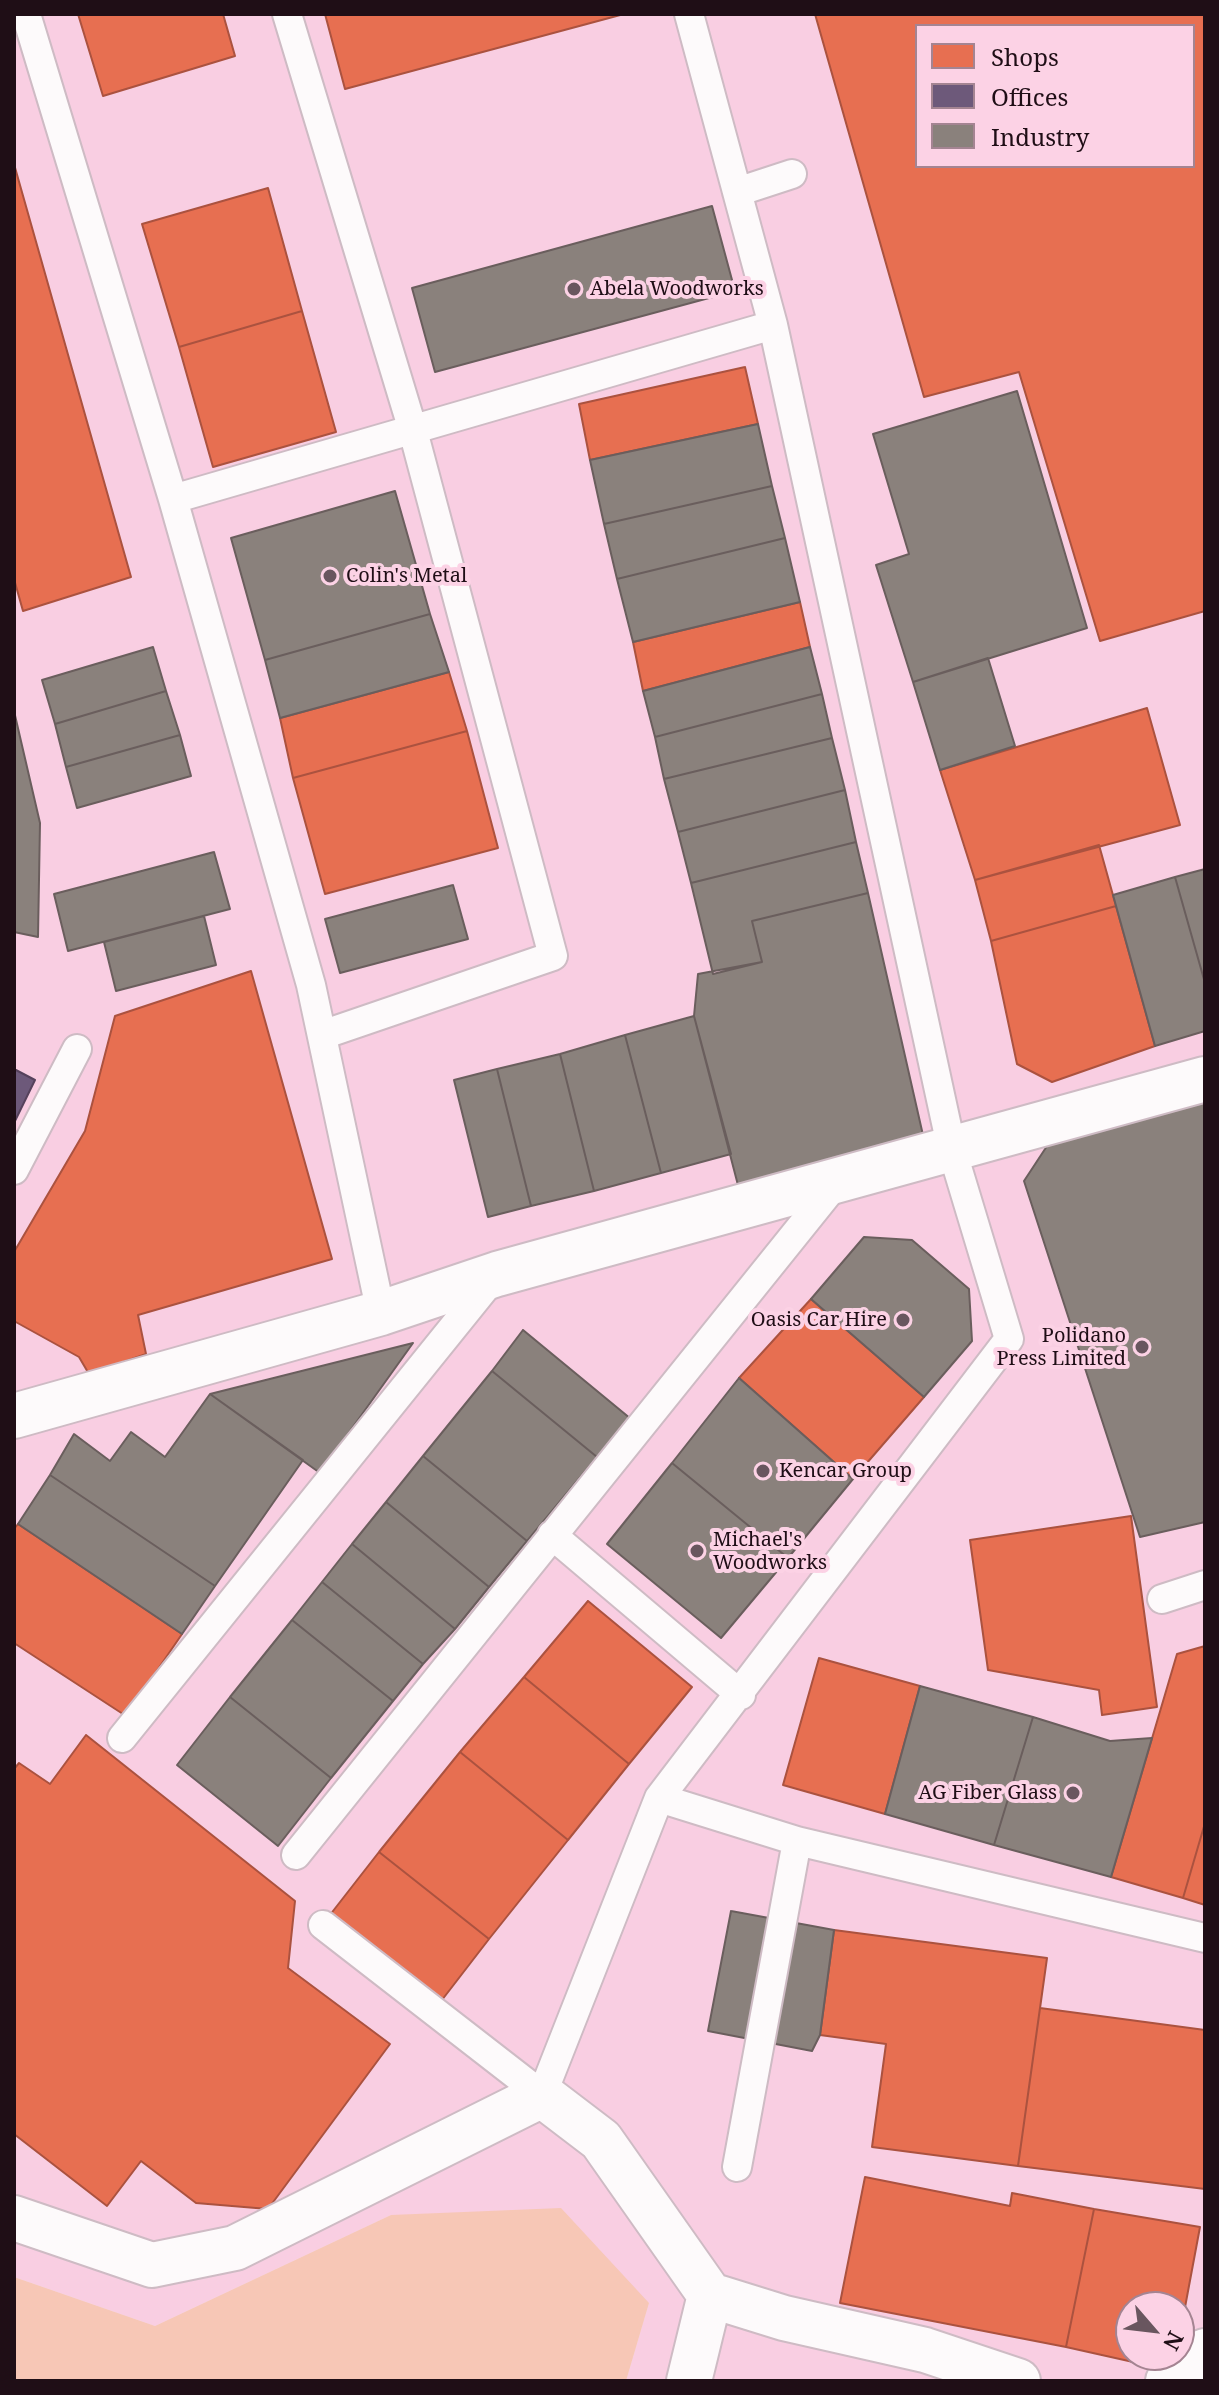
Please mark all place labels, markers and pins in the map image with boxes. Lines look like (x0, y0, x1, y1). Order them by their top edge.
place label: Abela Woodworks (590, 277, 764, 301)
marker: Abela Woodworks (565, 280, 583, 298)
place label: Colin's Metal (346, 564, 467, 588)
marker: Colin's Metal (321, 567, 339, 585)
place label: Oasis Car Hire (751, 1308, 887, 1332)
marker: Oasis Car Hire (894, 1311, 912, 1329)
place label: Polidano Press Limited (996, 1324, 1126, 1371)
marker: Polidano Press Limited (1133, 1338, 1151, 1356)
place label: Kencar Group (779, 1459, 912, 1483)
marker: Kencar Group (754, 1462, 772, 1480)
place label: Michael's Woodworks (713, 1528, 827, 1575)
marker: Michael's Woodworks (688, 1542, 706, 1560)
place label: AG Fiber Glass (918, 1781, 1057, 1805)
marker: AG Fiber Glass (1064, 1784, 1082, 1802)

